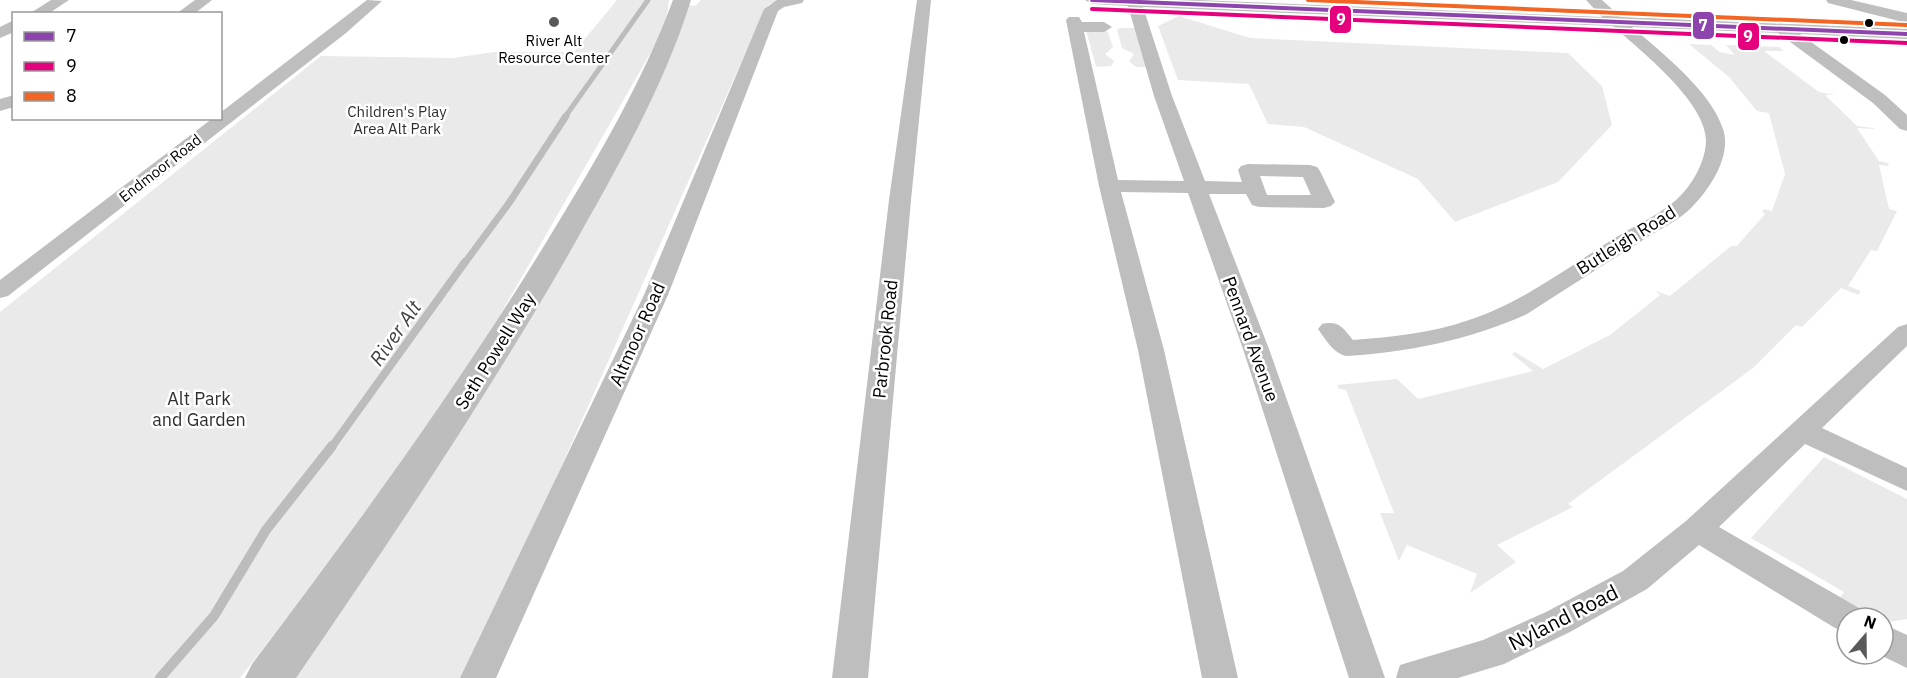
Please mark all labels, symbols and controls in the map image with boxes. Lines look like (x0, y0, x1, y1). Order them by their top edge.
line badge: 9 (1329, 5, 1352, 34)
text: 9 (1336, 9, 1346, 29)
line badge: 7 (1692, 11, 1715, 40)
legend (12, 12, 222, 120)
marker: River Alt Resource Center (547, 15, 561, 29)
text: 7 (1698, 15, 1708, 35)
unlabelled marker (1863, 17, 1875, 29)
line badge: 9 (1737, 22, 1760, 51)
text: 7 (66, 24, 77, 47)
text: 9 (1743, 26, 1753, 46)
place label: River Alt Resource Center (498, 31, 610, 67)
unlabelled marker (1838, 34, 1850, 46)
text: 9 (66, 54, 77, 77)
text: 8 (66, 84, 77, 107)
park label: Children's Play Area Alt Park (347, 102, 447, 138)
street label: Endmoor Road (115, 130, 205, 206)
street label: Butleigh Road (1572, 200, 1680, 280)
street label: Pennard Avenue (1218, 273, 1284, 405)
street label: Altmoor Road (604, 279, 670, 389)
street label: Parbrook Road (867, 279, 903, 399)
street label: Seth Powell Way (450, 288, 540, 414)
water label: River Alt (363, 295, 428, 371)
park label: Alt Park and Garden (152, 387, 246, 431)
street label: Nyland Road (1503, 577, 1623, 657)
north arrow (1835, 606, 1895, 666)
text: N (1861, 611, 1879, 633)

